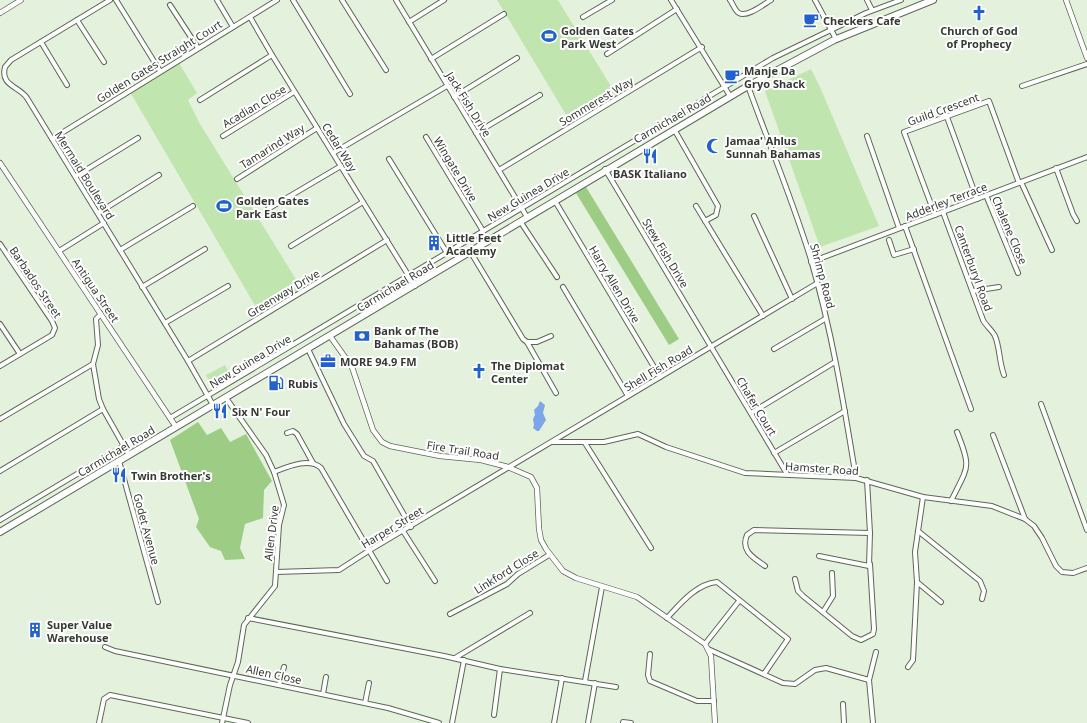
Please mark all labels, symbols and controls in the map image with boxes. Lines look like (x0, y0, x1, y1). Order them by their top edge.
church icon: Church of God of Prophecy (970, 4, 988, 22)
cafe icon: Checkers Cafe (802, 11, 820, 29)
place label: Checkers Cafe (823, 13, 901, 28)
street label: Golden Gates Straight Court (93, 16, 225, 106)
place label: Golden Gates Park West (561, 23, 635, 51)
place label: Church of God of Prophecy (940, 23, 1018, 51)
sports icon: Golden Gates Park West (540, 27, 558, 45)
place label: Manje Da Gryo Shack (744, 63, 805, 91)
cafe icon: Manje Da Gryo Shack (723, 67, 741, 85)
street label: Jack Fish Drive (443, 68, 495, 139)
street label: Sommerest Way (556, 73, 636, 129)
street label: Acadian Close (219, 81, 289, 131)
street label: Guild Crescent (905, 89, 981, 129)
street label: Carmichael Road (630, 90, 714, 146)
street label: Tamarind Way (237, 120, 307, 172)
street label: Cedar Way (319, 120, 361, 175)
street label: Mermaid Boulevard (52, 128, 118, 222)
place label: Jamaa' Ahlus Sunnah Bahamas (725, 133, 821, 161)
street label: Wingate Drive (431, 134, 481, 204)
mosque icon: Jamaa' Ahlus Sunnah Bahamas (705, 137, 723, 155)
restaurant icon: BASK Italiano (641, 147, 659, 165)
street label: New Guinea Drive (484, 164, 572, 224)
place label: BASK Italiano (613, 166, 687, 181)
street label: Adderley Terrace (903, 178, 989, 224)
place label: Golden Gates Park East (236, 193, 310, 221)
street label: Chalene Close (989, 194, 1031, 266)
sports icon: Golden Gates Park East (215, 197, 233, 215)
street label: Stew Fish Drive (639, 216, 693, 290)
street label: Canterburyl Road (951, 223, 997, 313)
place label: Little Feet Academy (446, 230, 502, 258)
building icon: Little Feet Academy (425, 234, 443, 252)
street label: Shrimp Road (807, 242, 839, 310)
street label: Barbados Street (7, 243, 65, 321)
street label: Harry Allen Drive (586, 243, 644, 325)
street label: Antigua Street (69, 255, 123, 325)
street label: Carmichael Road (354, 257, 436, 315)
street label: Greenway Drive (244, 265, 322, 321)
place label: Bank of The Bahamas (BOB) (374, 323, 458, 351)
bank icon: Bank of The Bahamas (BOB) (353, 327, 371, 345)
street label: New Guinea Drive (206, 331, 294, 391)
street label: Shell Fish Road (621, 342, 695, 394)
office icon: MORE 94.9 FM (319, 352, 337, 370)
place label: MORE 94.9 FM (340, 354, 417, 369)
place label: The Diplomat Center (491, 358, 565, 386)
church icon: The Diplomat Center (470, 362, 488, 380)
fuel station icon: Rubis (267, 374, 285, 392)
street label: Chafer Court (734, 374, 780, 438)
place label: Rubis (288, 376, 319, 391)
restaurant icon: Six N' Four (211, 402, 229, 420)
place label: Six N' Four (232, 404, 290, 419)
street label: Carmichael Road (75, 422, 157, 480)
street label: Fire Trail Road (426, 437, 500, 463)
street label: Hamster Road (785, 458, 859, 478)
restaurant icon: Twin Brother's (110, 466, 128, 484)
place label: Twin Brother's (131, 468, 211, 483)
street label: Godet Avenue (130, 492, 164, 566)
street label: Harper Street (358, 503, 426, 551)
street label: Allen Drive (260, 504, 282, 562)
street label: Linkford Close (471, 545, 541, 597)
place label: Super Value Warehouse (47, 617, 112, 645)
building icon: Super Value Warehouse (26, 621, 44, 639)
street label: Allen Close (245, 661, 303, 687)

